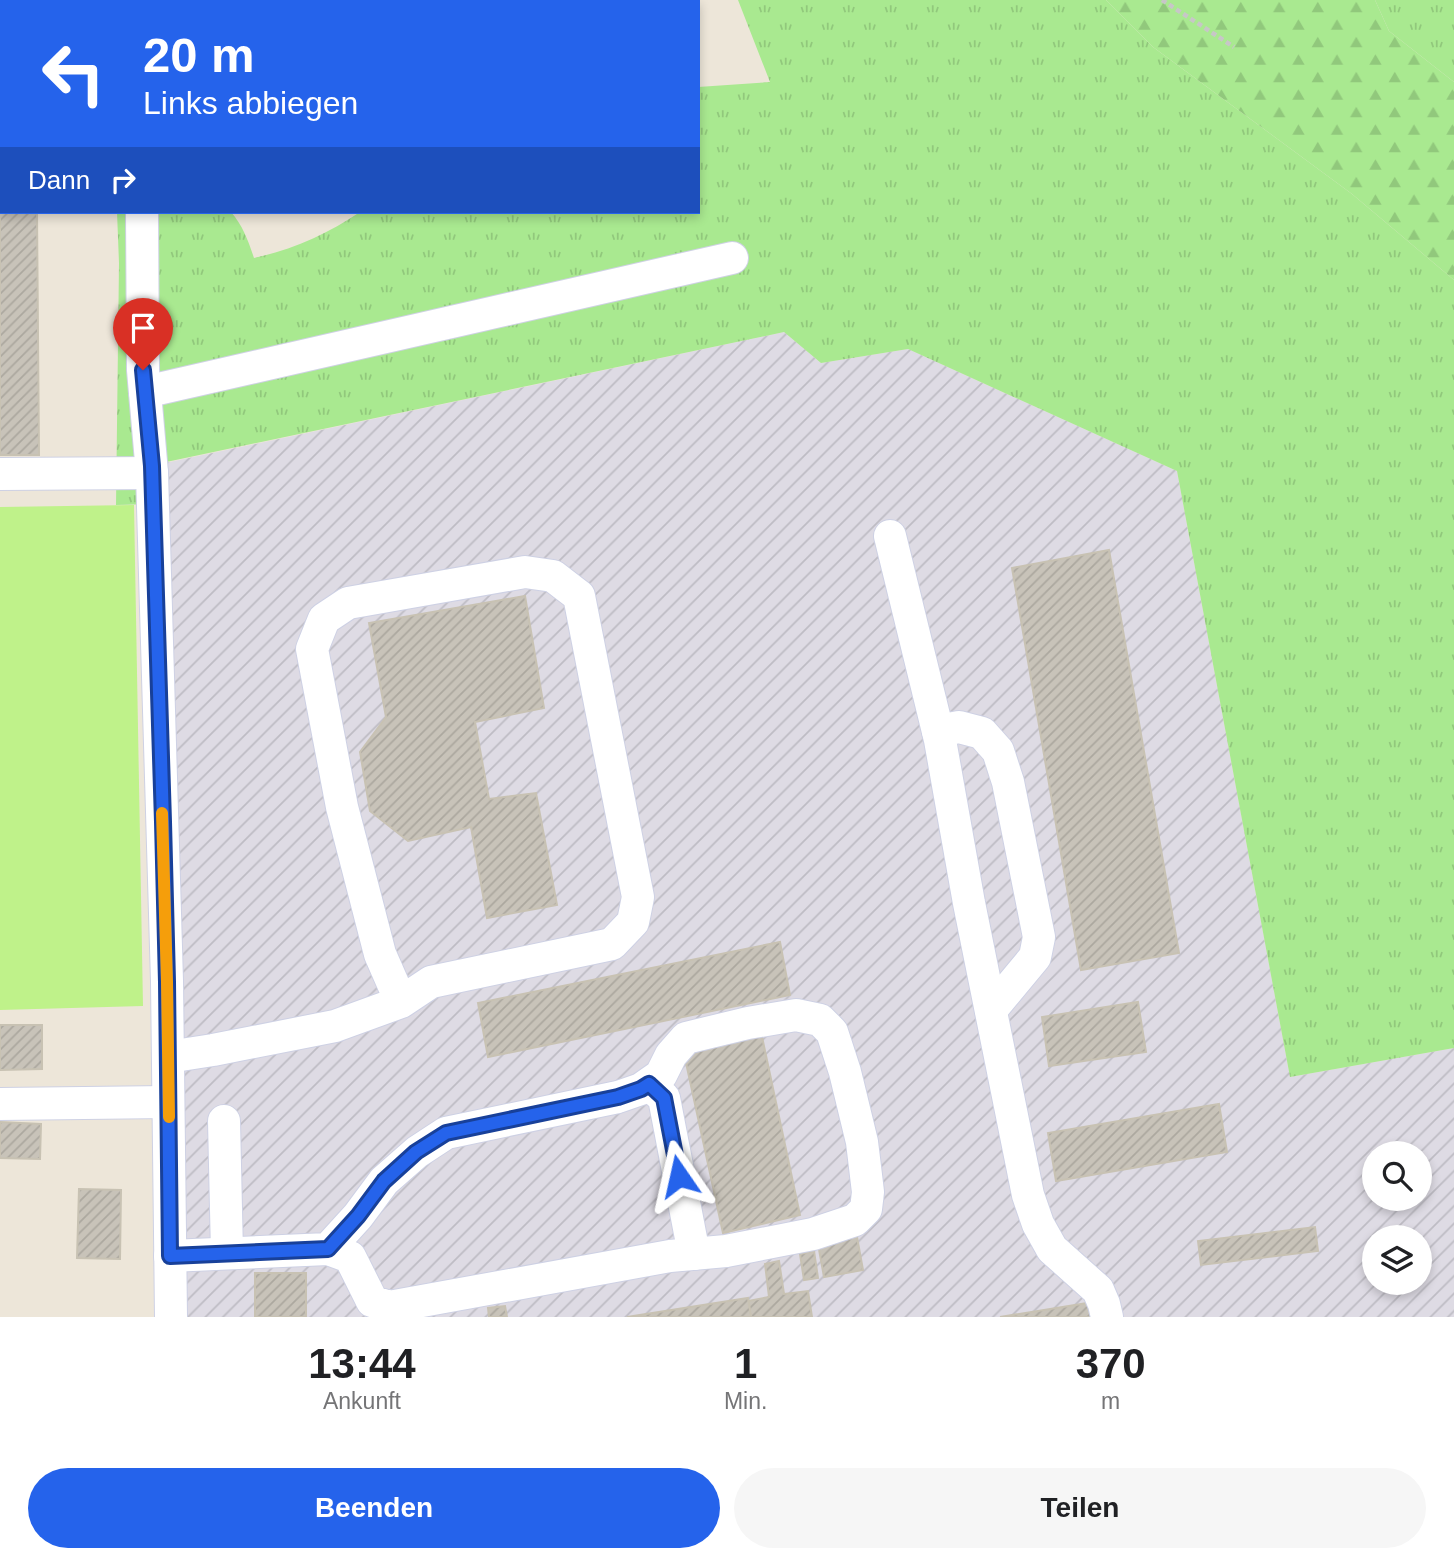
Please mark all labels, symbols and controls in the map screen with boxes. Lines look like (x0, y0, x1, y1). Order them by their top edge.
icon: left (28, 28, 119, 119)
text: 20 m (143, 28, 255, 82)
text: Links abbiegen (143, 85, 358, 121)
icon: right (104, 161, 142, 199)
text: Dann (28, 165, 90, 195)
pin (113, 298, 173, 370)
icon: arrive (124, 309, 162, 347)
position arrow (642, 1139, 716, 1213)
map controls (1362, 1141, 1432, 1295)
button: search (1362, 1141, 1432, 1211)
button: layers (1362, 1225, 1432, 1295)
text: 13:44 (308, 1340, 416, 1387)
text: 1 (734, 1340, 757, 1387)
text: 370 (1076, 1340, 1146, 1387)
text: Ankunft (323, 1388, 401, 1414)
text: Min. (724, 1388, 767, 1414)
text: m (1101, 1388, 1120, 1414)
button: Beenden (28, 1468, 720, 1548)
button: Teilen (734, 1468, 1426, 1548)

